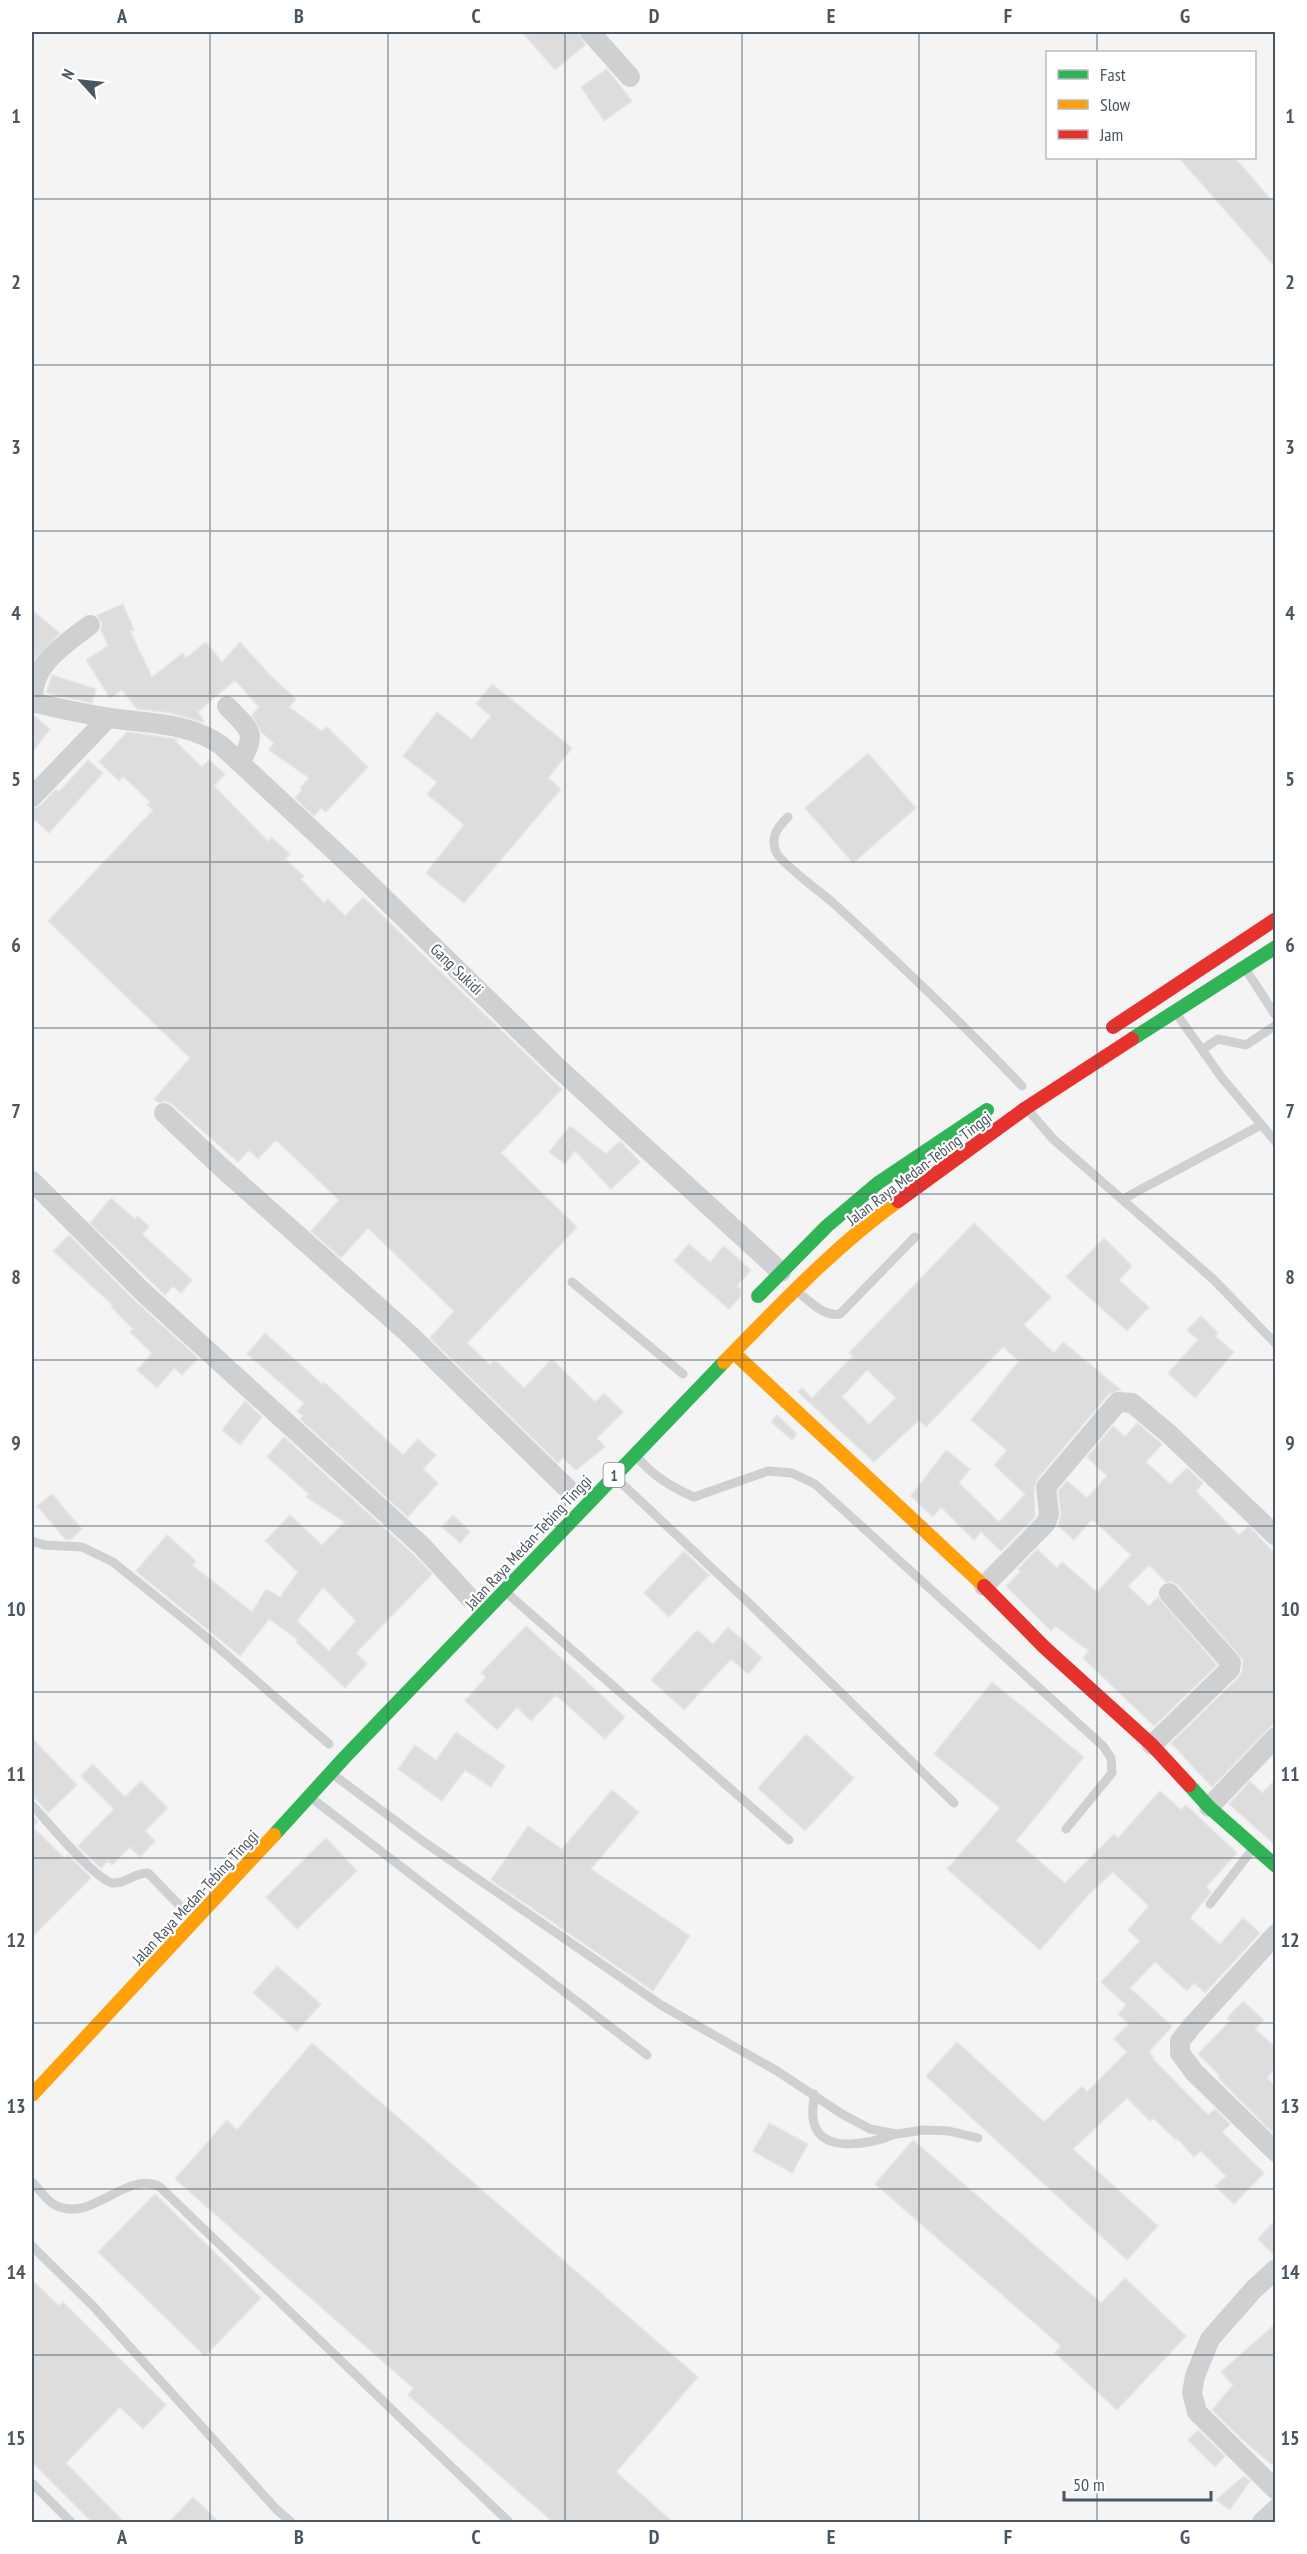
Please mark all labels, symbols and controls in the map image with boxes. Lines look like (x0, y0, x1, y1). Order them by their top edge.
text: A (116, 3, 128, 29)
text: B (294, 3, 304, 29)
text: C (471, 3, 481, 29)
text: D (649, 3, 660, 29)
text: E (827, 3, 835, 29)
text: F (1004, 3, 1012, 29)
text: G (1180, 3, 1190, 29)
north arrow (51, 51, 111, 111)
legend (1046, 51, 1256, 159)
text: Fast (1100, 63, 1126, 86)
text: N (57, 66, 79, 83)
text: Slow (1100, 93, 1131, 116)
text: 1 (11, 103, 21, 129)
text: 1 (1285, 103, 1295, 129)
text: Jam (1099, 123, 1123, 146)
text: 2 (11, 269, 21, 295)
text: 2 (1285, 269, 1295, 295)
text: 3 (11, 434, 21, 460)
text: 3 (1285, 434, 1295, 460)
text: 4 (11, 600, 21, 626)
text: 4 (1285, 600, 1295, 626)
text: 5 (11, 766, 21, 792)
text: 5 (1285, 766, 1295, 792)
text: 6 (11, 932, 21, 958)
text: 6 (1285, 932, 1295, 958)
street label: Gang Sukidi (427, 939, 487, 999)
text: 7 (11, 1098, 21, 1124)
text: 7 (1285, 1098, 1295, 1124)
street label: Jalan Raya Medan-Tebing Tinggi (842, 1107, 996, 1230)
text: 8 (11, 1264, 21, 1290)
text: 8 (1285, 1264, 1295, 1290)
text: 9 (11, 1430, 21, 1456)
text: 9 (1285, 1430, 1295, 1456)
road number: 1 (604, 1463, 624, 1487)
street label: Jalan Raya Medan-Tebing Tinggi (460, 1471, 596, 1614)
text: 10 (6, 1596, 26, 1622)
text: 10 (1280, 1596, 1300, 1622)
text: 11 (6, 1761, 26, 1787)
text: 11 (1280, 1761, 1300, 1787)
street label: Jalan Raya Medan-Tebing Tinggi (127, 1826, 263, 1969)
text: 12 (6, 1927, 26, 1953)
text: 12 (1280, 1927, 1300, 1953)
text: 13 (6, 2093, 26, 2119)
text: 13 (1280, 2093, 1300, 2119)
text: 14 (6, 2259, 26, 2285)
text: 14 (1280, 2259, 1300, 2285)
text: 15 (6, 2425, 26, 2451)
text: 15 (1280, 2425, 1300, 2451)
scale bar (1064, 2464, 1211, 2502)
text: 50 m (1073, 2473, 1105, 2496)
text: A (116, 2524, 128, 2550)
text: B (294, 2524, 304, 2550)
text: C (471, 2524, 481, 2550)
text: D (649, 2524, 660, 2550)
text: E (827, 2524, 835, 2550)
text: F (1004, 2524, 1012, 2550)
text: G (1180, 2524, 1190, 2550)

